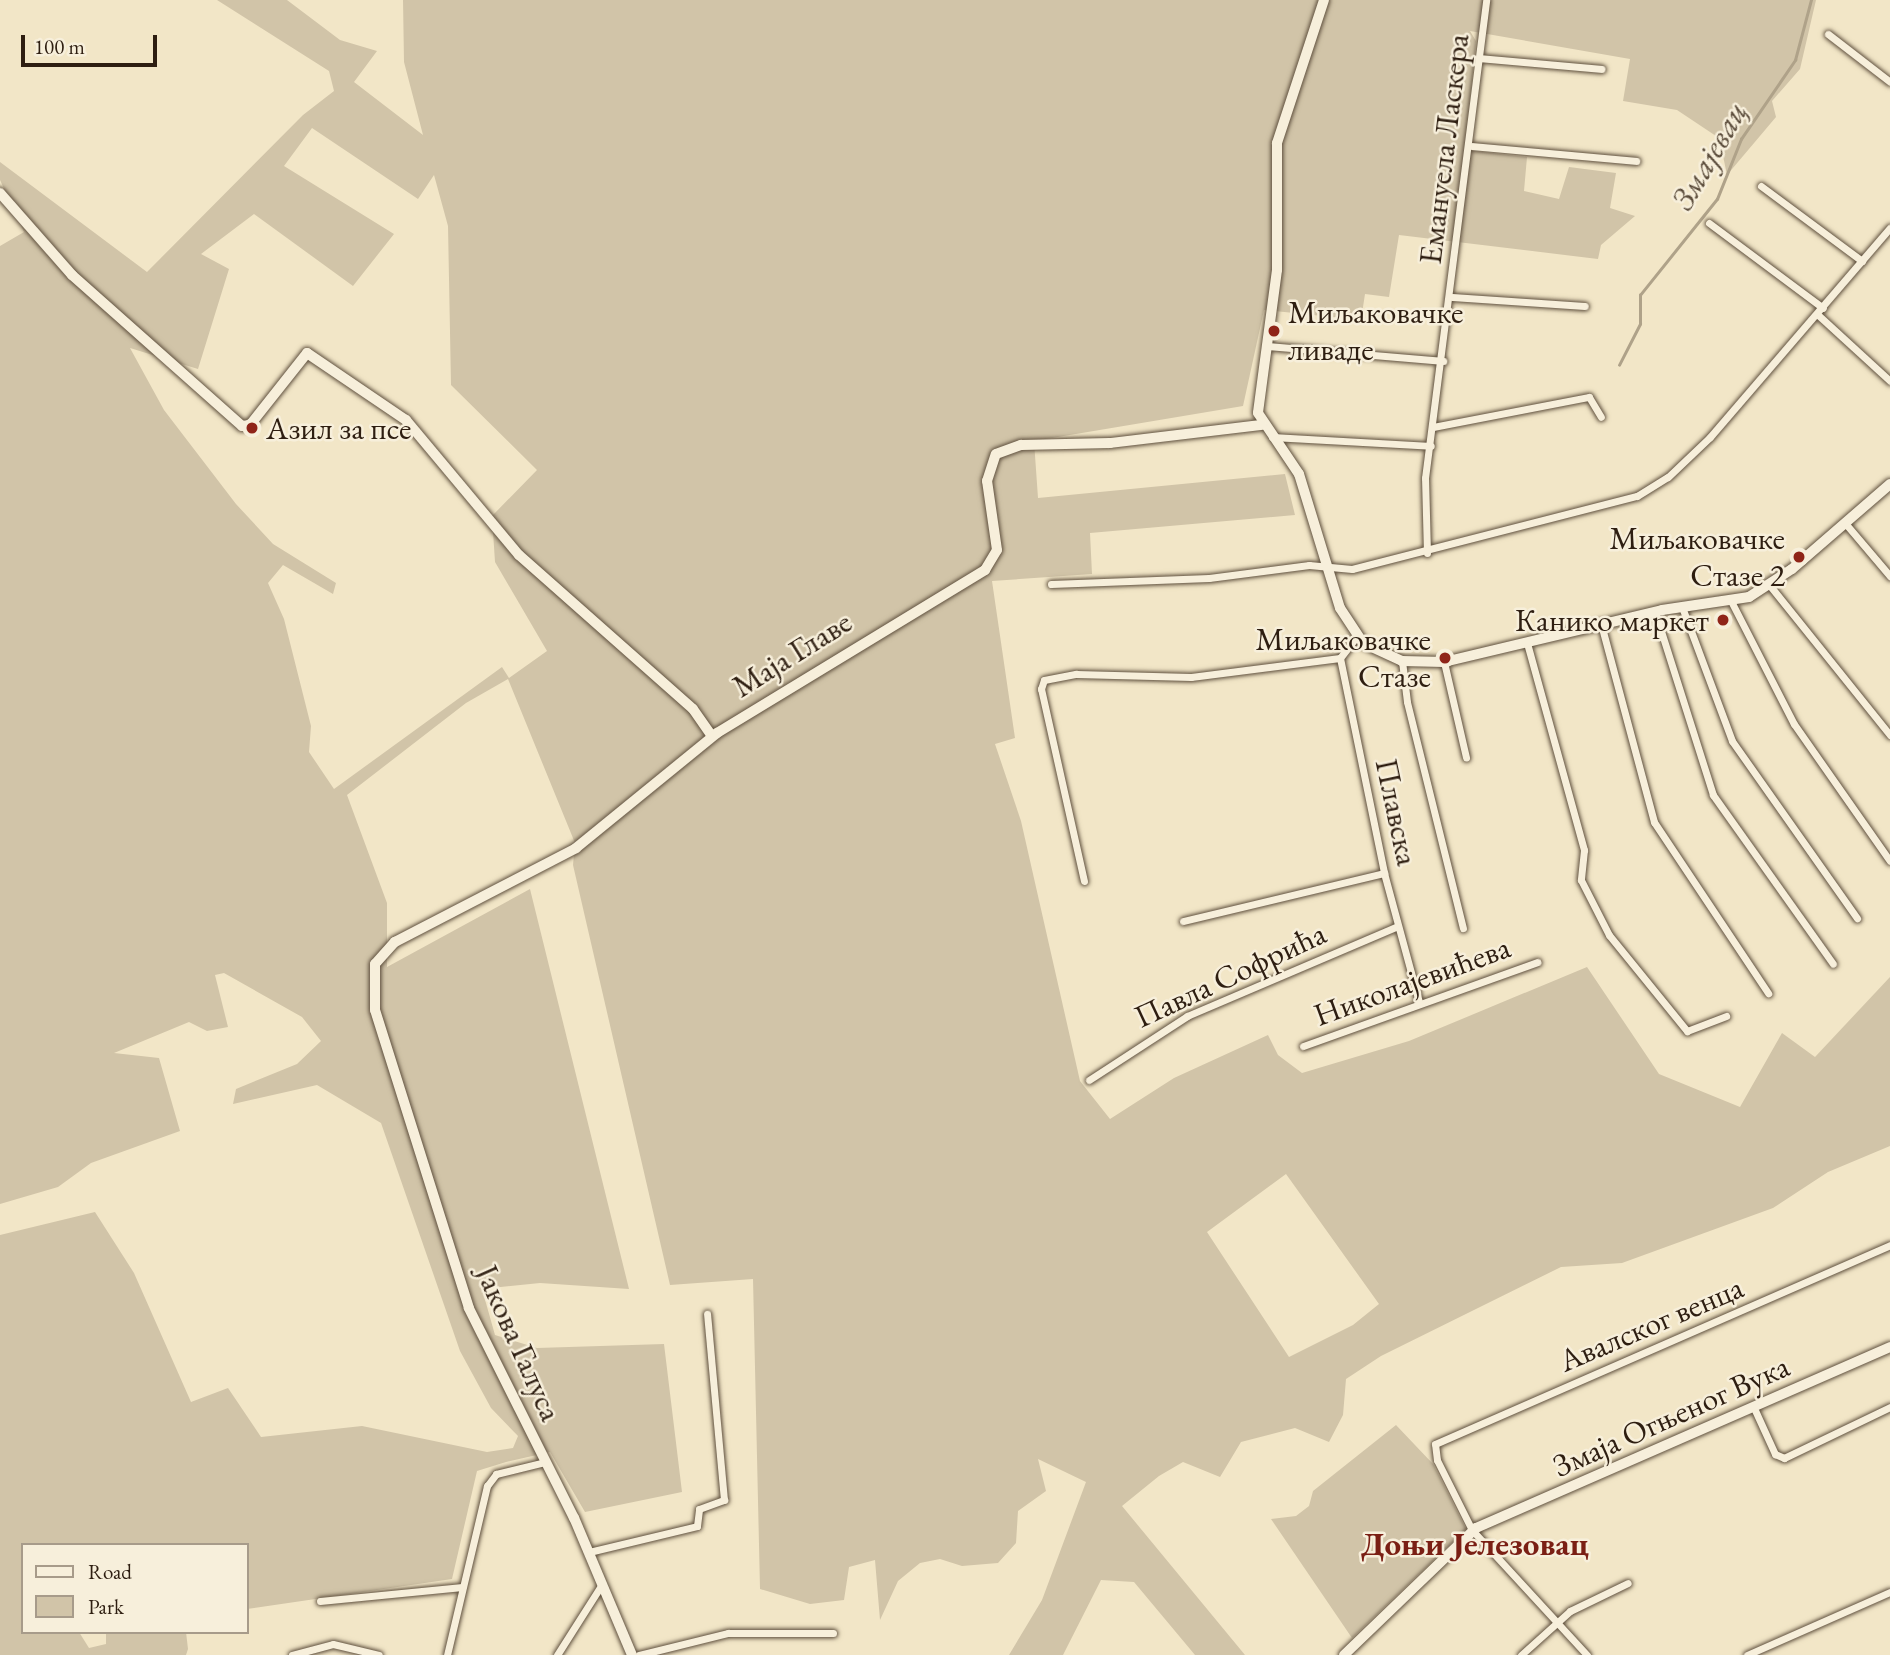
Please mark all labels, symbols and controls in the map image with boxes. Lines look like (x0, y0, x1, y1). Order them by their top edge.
scale bar (24, 21, 161, 65)
street label: Емануела Ласкера (1411, 32, 1477, 266)
text: 100 m (34, 33, 85, 60)
water label: Змајевац (1662, 95, 1756, 217)
place label: Миљаковачке ливаде (1288, 294, 1463, 369)
marker: Миљаковачке ливаде (1266, 323, 1282, 339)
place label: Азил за псе (266, 409, 411, 447)
marker: Азил за псе (244, 420, 260, 436)
place label: Миљаковачке Стазе 2 (1610, 520, 1785, 595)
marker: Миљаковачке Стазе 2 (1791, 549, 1807, 565)
place label: Канико маркет (1515, 601, 1709, 639)
street label: Маја Главе (725, 602, 859, 706)
marker: Канико маркет (1715, 612, 1731, 628)
place label: Миљаковачке Стазе (1256, 621, 1431, 696)
marker: Миљаковачке Стазе (1437, 650, 1453, 666)
street label: Плавска (1367, 755, 1427, 869)
street label: Павла Софрића (1128, 914, 1332, 1036)
street label: Николајевићева (1309, 928, 1515, 1034)
street label: Јакова Галуса (468, 1259, 570, 1427)
street label: Авалског венца (1553, 1268, 1749, 1380)
street label: Змаја Огњеног Вука (1547, 1347, 1795, 1485)
district label: Доњи Јелезовац (1361, 1524, 1589, 1564)
legend (21, 1543, 248, 1634)
text: Road (88, 1558, 132, 1585)
text: Park (88, 1593, 124, 1620)

